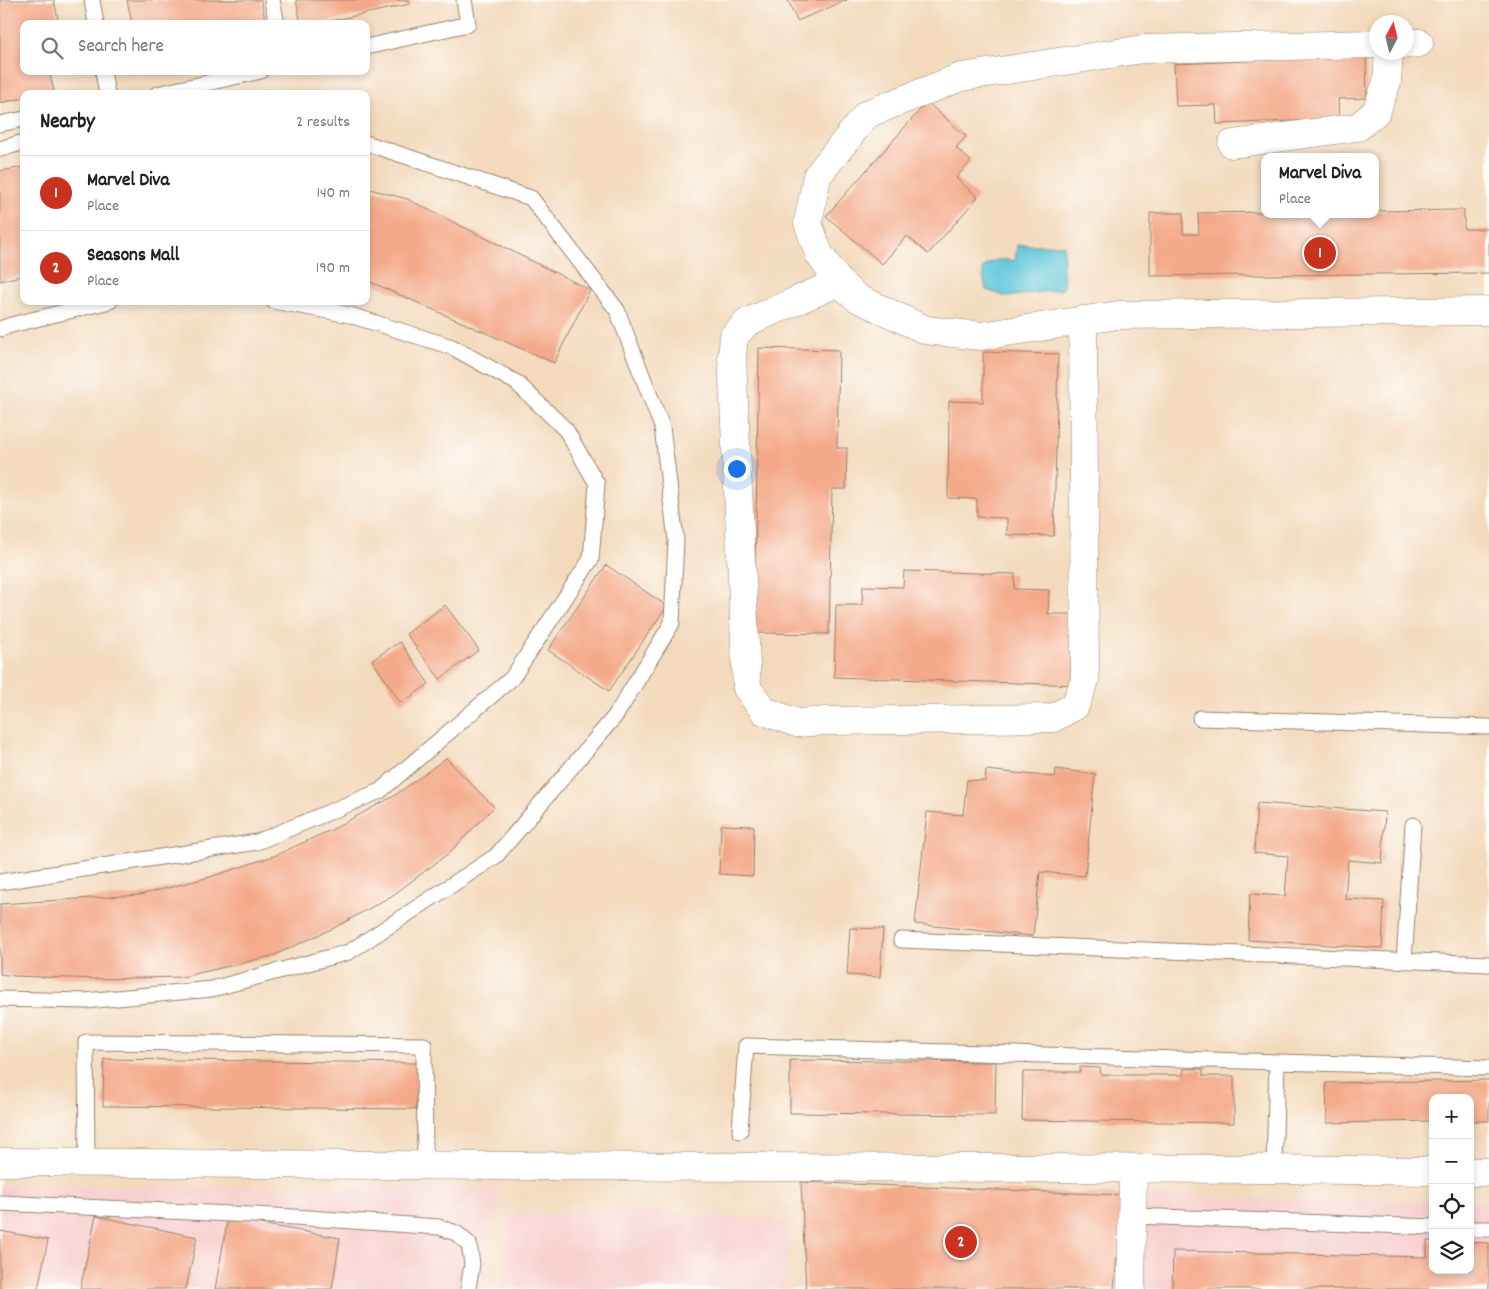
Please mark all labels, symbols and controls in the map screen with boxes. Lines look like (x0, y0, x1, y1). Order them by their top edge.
north arrow (1369, 15, 1414, 60)
search box (20, 20, 370, 75)
icon: search (38, 34, 66, 62)
text: Search here (78, 34, 164, 61)
text: Nearby (40, 108, 95, 138)
text: 2 results (296, 111, 350, 134)
popup (1261, 153, 1379, 218)
text: Marvel Diva (1279, 161, 1361, 188)
text: Marvel Diva (87, 168, 169, 195)
text: 1 (54, 182, 58, 205)
text: 140 m (316, 182, 350, 205)
text: Place (1279, 188, 1311, 211)
text: Place (87, 195, 119, 218)
pin: 1 (1304, 234, 1336, 272)
text: Seasons Mall (87, 243, 179, 270)
text: 2 (53, 257, 60, 280)
text: 190 m (316, 257, 350, 280)
text: Place (87, 270, 119, 293)
your location (724, 456, 750, 482)
map controls (1429, 1094, 1474, 1274)
button: + (1429, 1094, 1474, 1139)
button: − (1429, 1139, 1474, 1184)
button: locate (1429, 1184, 1474, 1229)
pin: 2 (945, 1223, 977, 1261)
button: layers (1429, 1229, 1474, 1274)

